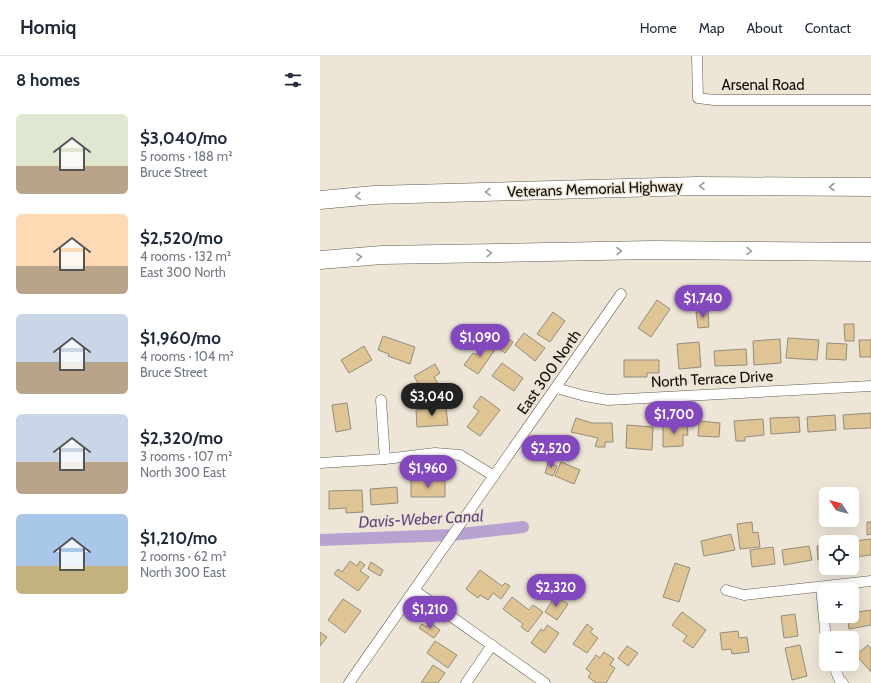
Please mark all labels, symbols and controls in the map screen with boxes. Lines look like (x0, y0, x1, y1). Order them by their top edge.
text: Homiq (20, 16, 76, 39)
text: Home (640, 19, 677, 37)
text: Map (699, 19, 724, 37)
text: About (746, 19, 783, 37)
text: Contact (805, 19, 851, 37)
icon: filters (282, 69, 304, 91)
text: 8 homes (16, 70, 80, 90)
street label: Arsenal Road (722, 76, 804, 94)
text: $3,040/mo (140, 128, 227, 148)
icon: home (48, 130, 96, 178)
text: 5 rooms · 188 m² (140, 148, 233, 164)
text: Bruce Street (140, 164, 207, 180)
street label: Veterans Memorial Highway (507, 177, 684, 201)
one-way arrow (699, 182, 705, 190)
one-way arrow (829, 183, 835, 191)
one-way arrow (485, 188, 491, 196)
one-way arrow (355, 192, 361, 201)
text: $2,520/mo (140, 228, 223, 248)
icon: home (48, 230, 96, 278)
one-way arrow (616, 246, 622, 255)
one-way arrow (746, 247, 752, 255)
text: 4 rooms · 132 m² (140, 248, 231, 264)
one-way arrow (486, 249, 492, 257)
one-way arrow (356, 253, 362, 262)
text: East 300 North (140, 264, 226, 280)
pin: $1,740 (670, 285, 736, 319)
text: $1,740 (684, 290, 722, 306)
pin: $1,090 (447, 324, 513, 358)
street label: East 300 North (513, 326, 585, 418)
text: $1,960/mo (140, 328, 221, 348)
text: $1,090 (460, 329, 500, 345)
icon: home (48, 330, 96, 378)
text: 4 rooms · 104 m² (140, 348, 234, 364)
text: Bruce Street (140, 364, 207, 380)
street label: North Terrace Drive (650, 367, 774, 391)
pin: $3,040 (399, 383, 465, 417)
text: $3,040 (410, 388, 454, 404)
pin: $1,700 (641, 401, 707, 435)
text: $1,700 (654, 406, 694, 422)
text: $2,320/mo (140, 428, 223, 448)
icon: home (48, 430, 96, 478)
pin: $2,520 (518, 435, 584, 469)
text: $2,520 (531, 440, 571, 456)
text: 3 rooms · 107 m² (140, 448, 232, 464)
pin: $1,960 (395, 455, 461, 489)
text: $1,960 (409, 460, 447, 476)
text: North 300 East (140, 464, 226, 480)
north arrow (819, 487, 859, 527)
map controls (819, 487, 859, 671)
water label: Davis-Weber Canal (358, 506, 484, 532)
text: $1,210/mo (140, 528, 217, 548)
icon: home (48, 530, 96, 578)
button: locate (819, 535, 859, 575)
text: 2 rooms · 62 m² (140, 548, 227, 564)
text: North 300 East (140, 564, 226, 580)
pin: $2,320 (523, 574, 589, 608)
text: $2,320 (536, 579, 576, 595)
button: + (819, 583, 859, 623)
pin: $1,210 (397, 596, 463, 630)
text: $1,210 (412, 601, 448, 617)
button: − (819, 631, 859, 671)

